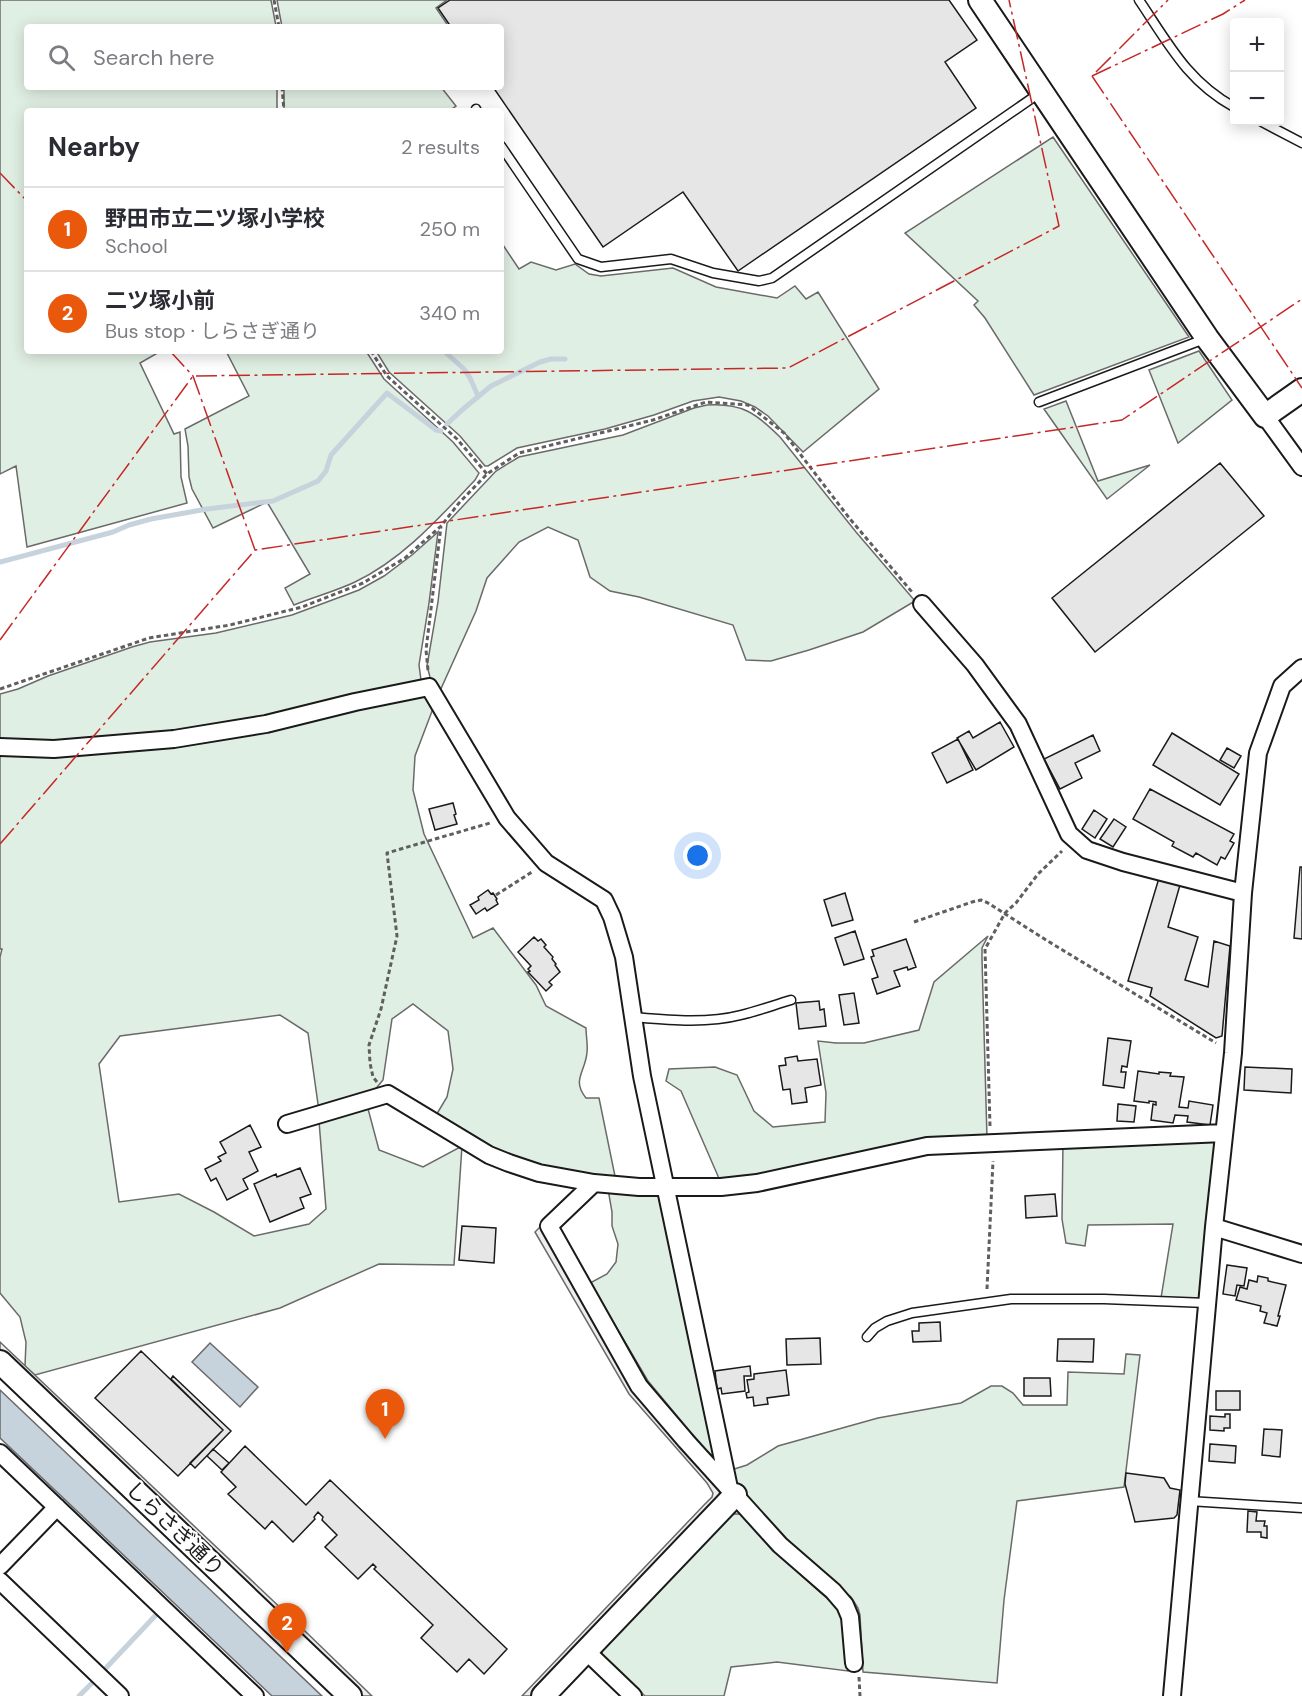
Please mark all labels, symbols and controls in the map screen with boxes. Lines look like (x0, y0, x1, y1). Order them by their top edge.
map controls (1230, 18, 1284, 126)
button: + (1230, 18, 1284, 72)
search box (24, 24, 504, 90)
icon: search (45, 41, 78, 74)
text: Search here (93, 43, 214, 72)
button: − (1230, 72, 1284, 126)
text: Nearby (48, 130, 140, 164)
text: 2 results (401, 134, 480, 160)
text: 野田市立二ツ塚小学校 (105, 204, 325, 233)
text: 1 (64, 216, 71, 242)
text: 250 m (419, 216, 480, 242)
text: School (105, 233, 168, 259)
text: 二ツ塚小前 (105, 286, 215, 315)
text: 2 (62, 300, 73, 326)
text: 340 m (419, 300, 480, 326)
text: Bus stop · しらさぎ通り (105, 318, 320, 344)
your location (683, 841, 712, 870)
pin: 1 (366, 1390, 404, 1439)
street label: しらさぎ通り (120, 1475, 230, 1583)
pin: 2 (268, 1604, 306, 1653)

